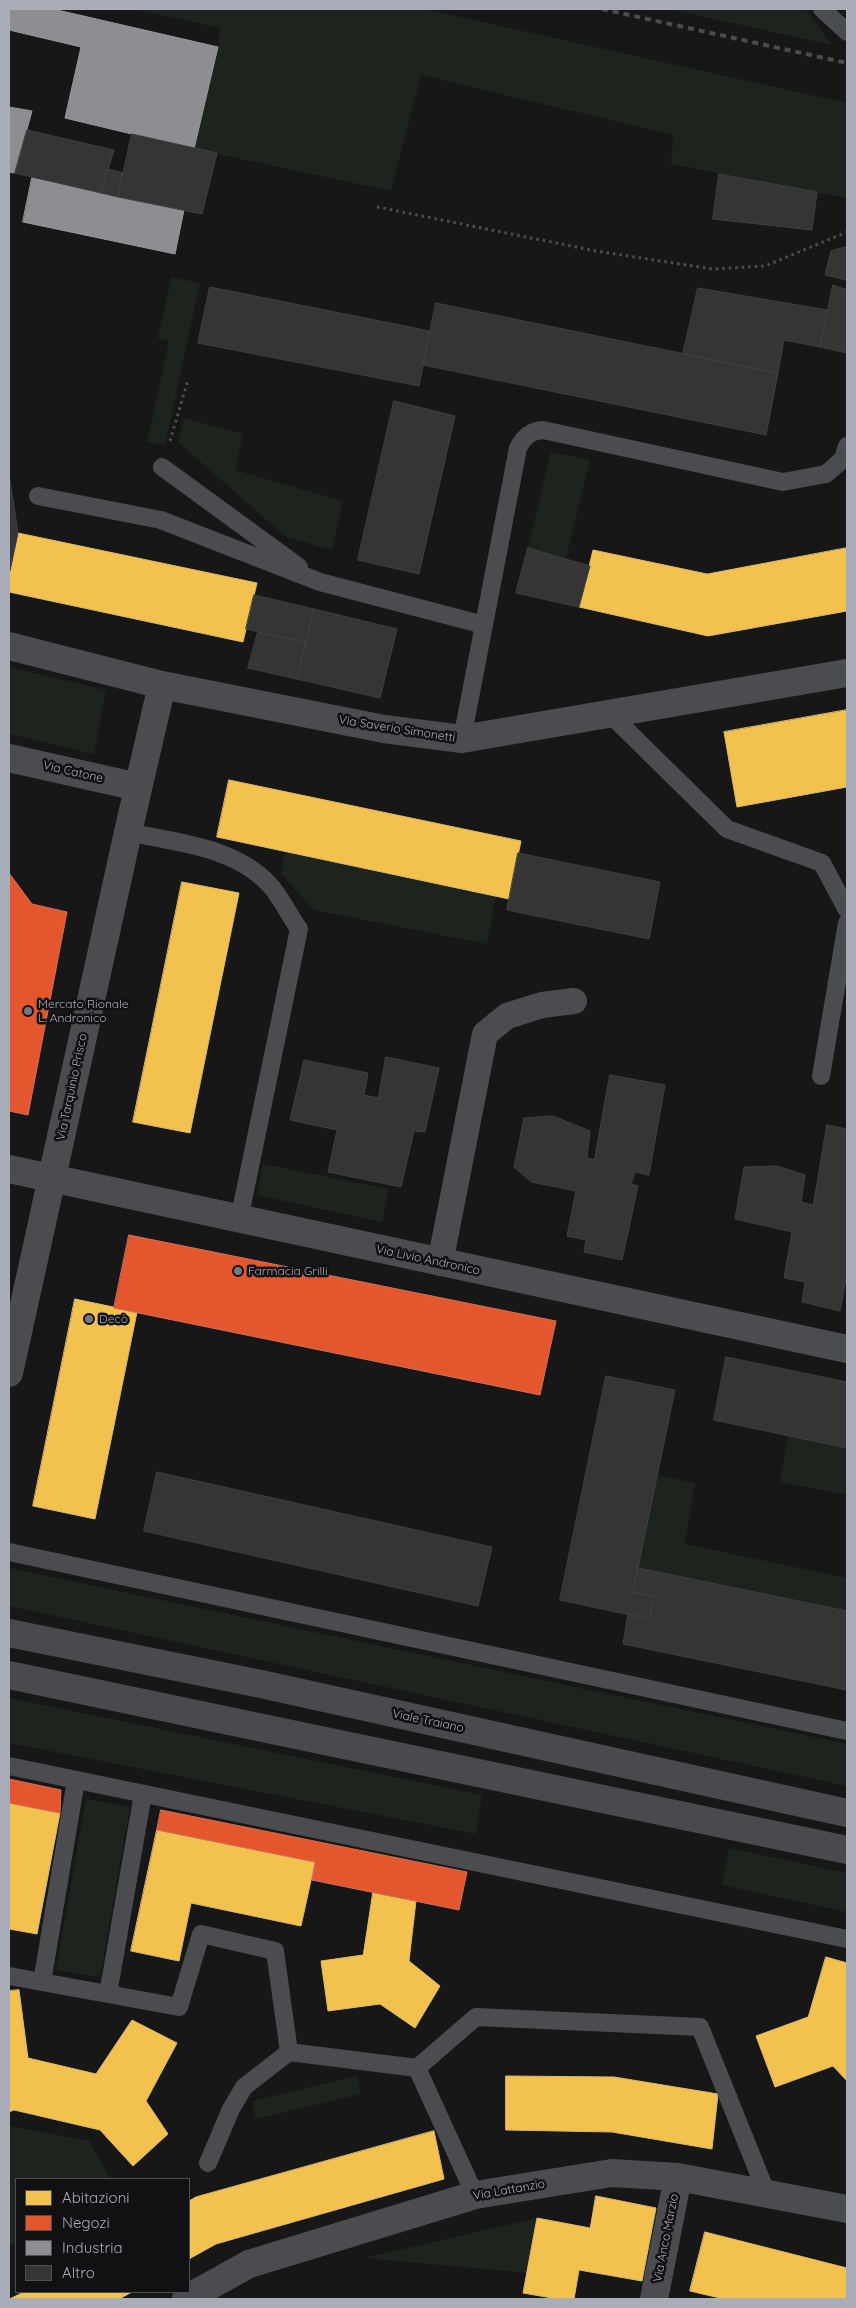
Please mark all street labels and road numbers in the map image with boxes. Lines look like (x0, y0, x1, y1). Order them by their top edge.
street label: Via Saverio Simonetti (338, 713, 456, 745)
street label: Via Catone (42, 758, 104, 786)
street label: Via Tarquinio Prisco (54, 1032, 90, 1142)
street label: Via Livio Andronico (375, 1242, 481, 1278)
street label: Viale Traiano (391, 1706, 465, 1736)
street label: Via Lattanzio (472, 2177, 546, 2203)
street label: Via Anco Marzio (650, 2192, 682, 2284)

